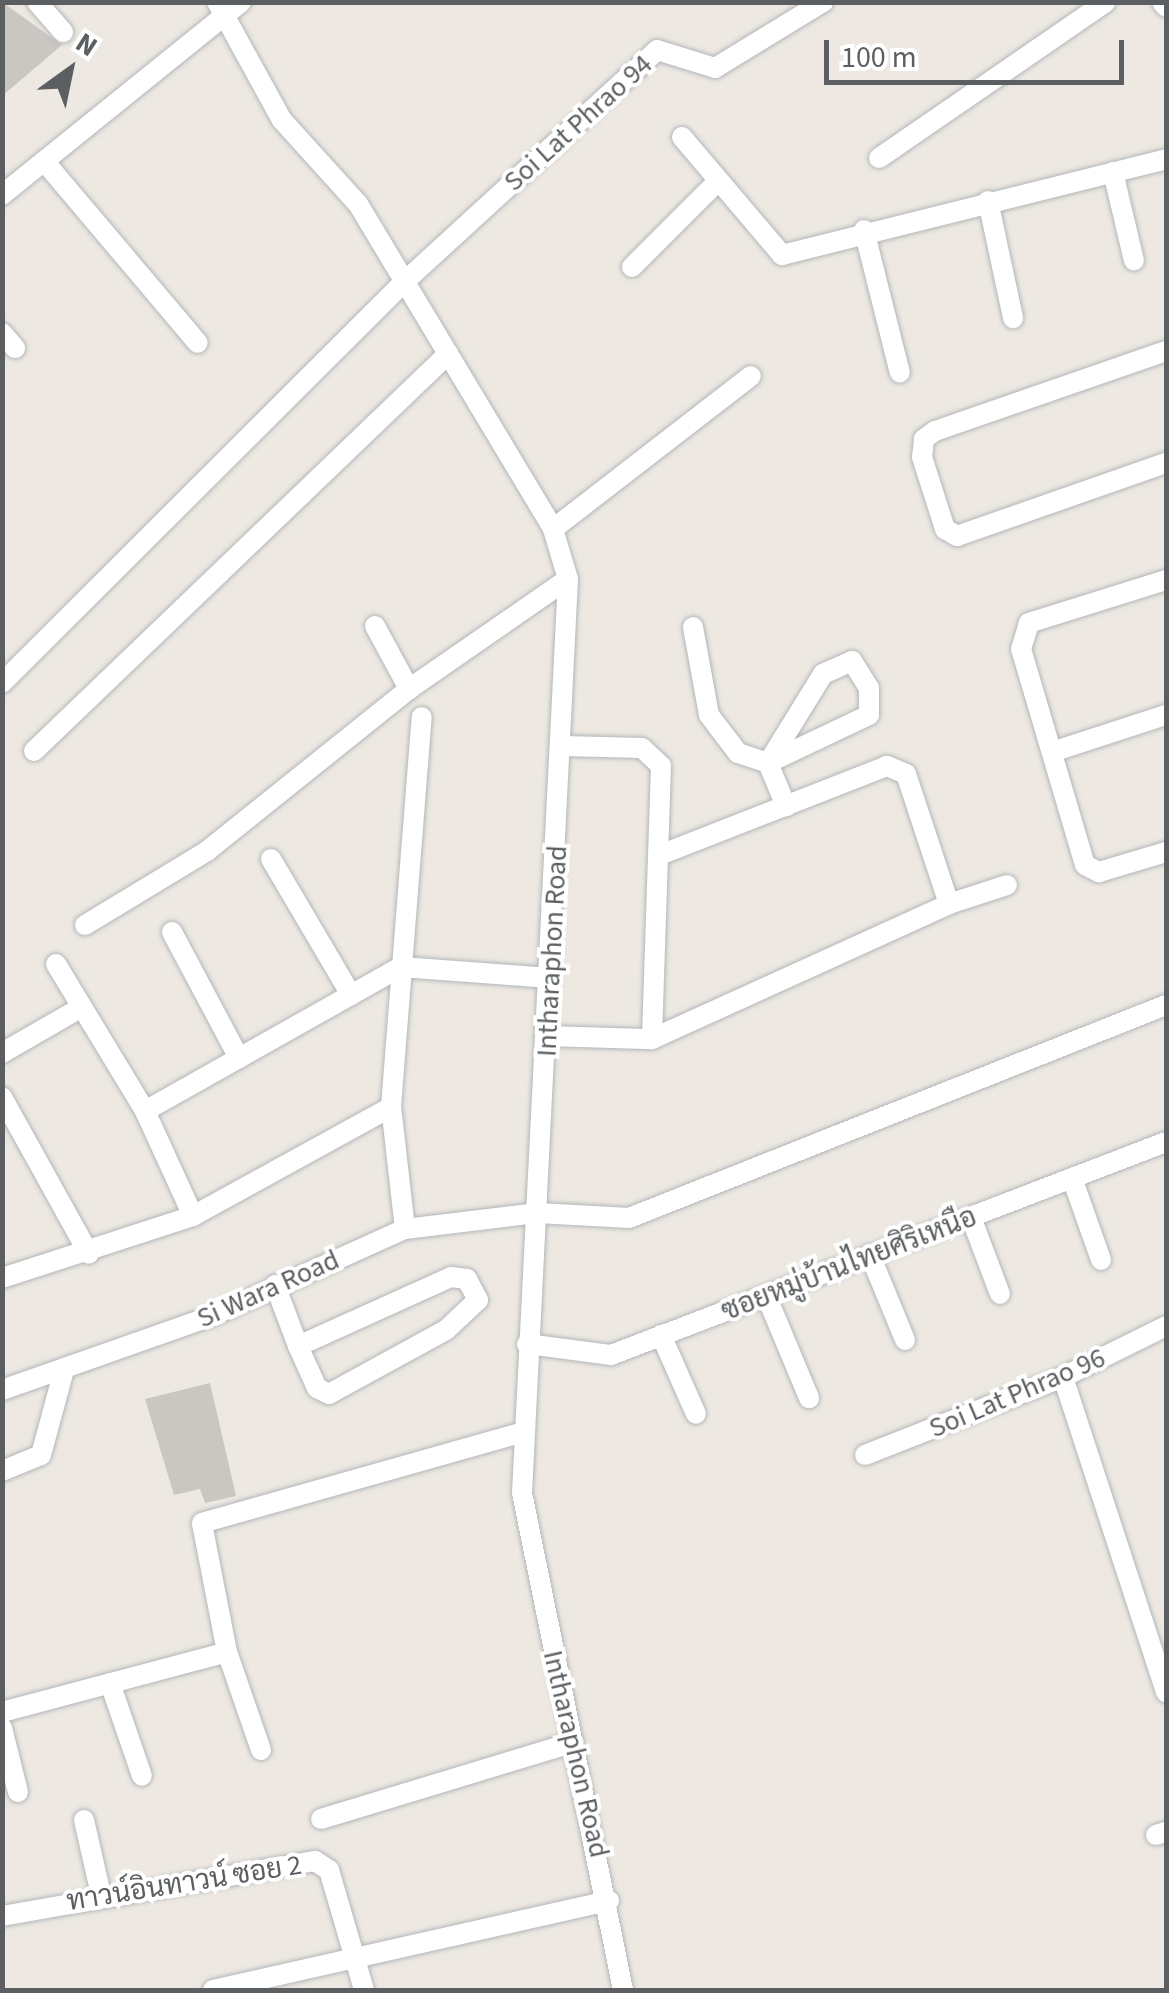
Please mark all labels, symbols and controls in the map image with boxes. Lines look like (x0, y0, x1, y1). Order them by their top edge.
north arrow (20, 20, 120, 120)
scale bar (829, 20, 1129, 82)
text: N (68, 23, 105, 67)
text: 100 m (841, 36, 917, 79)
street label: Soi Lat Phrao 94 (497, 48, 659, 198)
street label: Intharaphon Road (530, 844, 574, 1058)
street label: ซอยหมู่บ้านไทยศิริเหนือ (717, 1200, 981, 1328)
street label: Si Wara Road (192, 1243, 344, 1335)
street label: Soi Lat Phrao 96 (924, 1341, 1110, 1445)
street label: Intharaphon Road (536, 1647, 616, 1861)
street label: ทาวน์อินทาวน์ ซอย 2 (64, 1848, 304, 1918)

